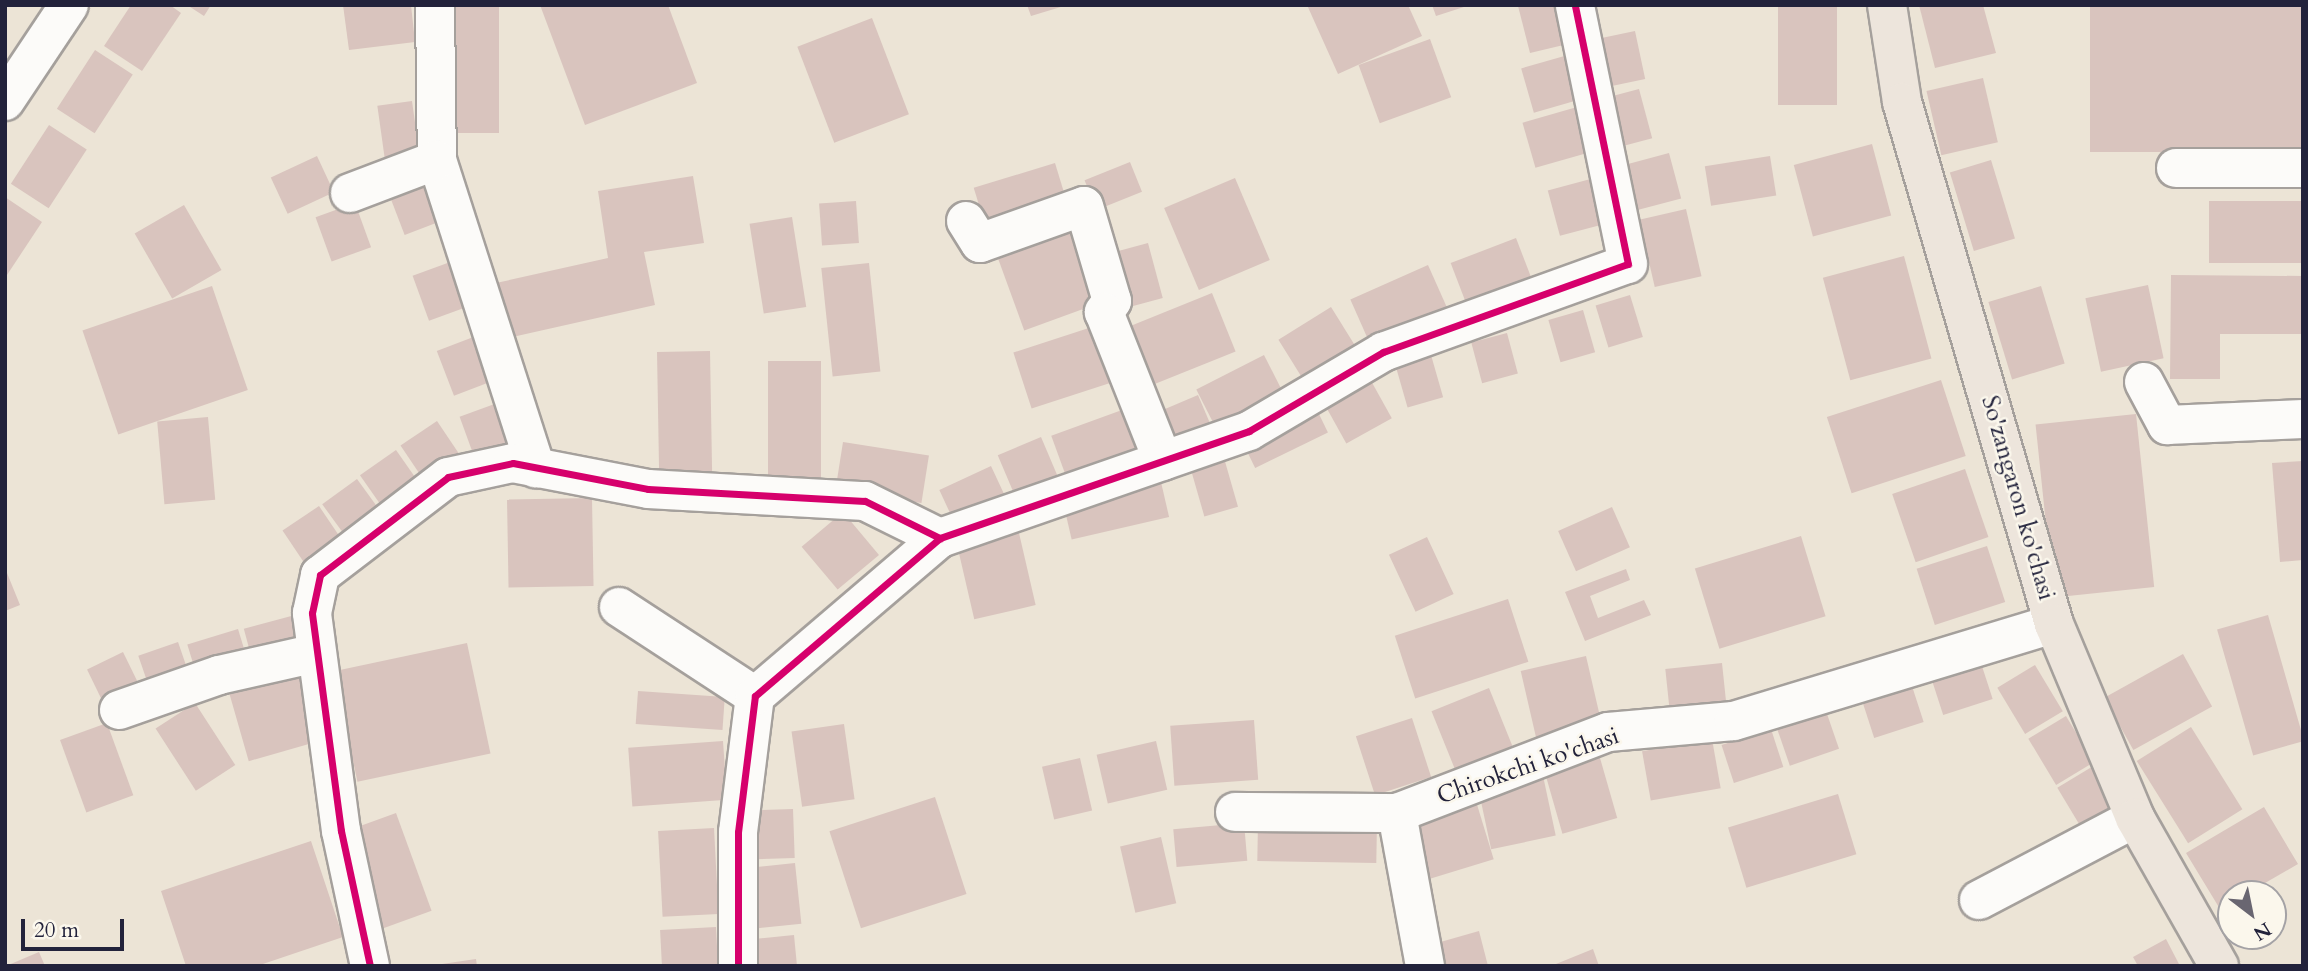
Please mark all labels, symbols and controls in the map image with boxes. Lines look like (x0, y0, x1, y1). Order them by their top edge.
street label: So'zangaron ko'chasi (1975, 392, 2061, 604)
street label: Chirokchi ko'chasi (1433, 721, 1623, 811)
north arrow (2217, 880, 2287, 950)
scale bar (24, 904, 128, 948)
text: 20 m (34, 916, 79, 945)
text: N (2248, 916, 2276, 947)

